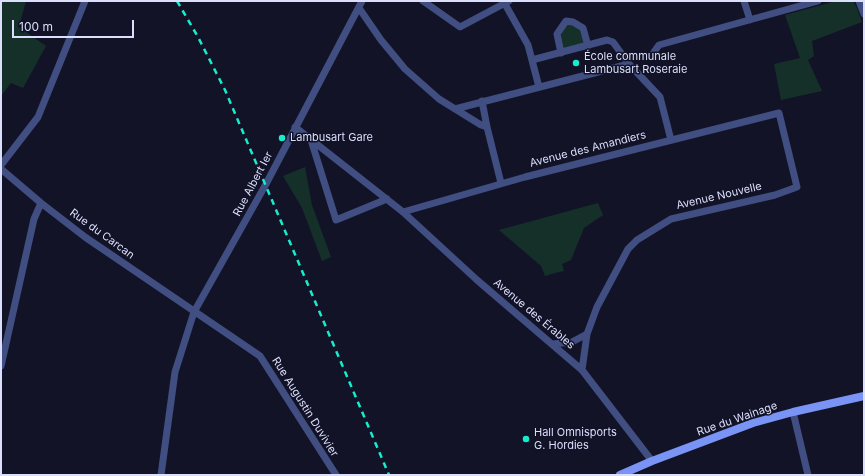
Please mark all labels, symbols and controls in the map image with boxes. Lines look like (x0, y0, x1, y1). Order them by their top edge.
scale bar (14, 12, 136, 38)
text: 100 m (19, 19, 53, 34)
place label: École communale Lambusart Roseraie (584, 50, 687, 76)
marker: École communale Lambusart Roseraie (571, 58, 581, 68)
street label: Avenue des Amandiers (528, 128, 648, 170)
place label: Lambusart Gare (290, 131, 373, 145)
marker: Lambusart Gare (277, 133, 287, 143)
street label: Rue Albert Ier (231, 150, 275, 218)
street label: Avenue Nouvelle (675, 180, 763, 212)
street label: Rue du Carcan (67, 206, 137, 262)
street label: Avenue des Érables (491, 276, 577, 352)
street label: Rue Augustin Duvivier (269, 355, 341, 459)
street label: Rue du Wainage (695, 399, 779, 439)
place label: Hall Omnisports G. Hordies (534, 426, 617, 452)
marker: Hall Omnisports G. Hordies (521, 434, 531, 444)

